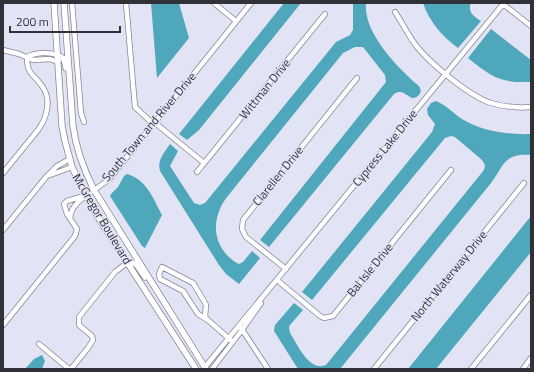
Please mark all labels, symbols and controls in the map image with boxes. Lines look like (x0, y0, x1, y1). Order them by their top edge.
scale bar (10, 8, 120, 34)
text: 200 m (16, 12, 49, 31)
street label: Wittman Drive (234, 54, 295, 123)
street label: South Town and River Drive (97, 68, 200, 186)
street label: Cypress Lake Drive (347, 105, 422, 190)
street label: Clarellen Drive (247, 142, 308, 210)
street label: McGregor Boulevard (68, 170, 137, 268)
street label: North Waterway Drive (406, 226, 491, 325)
street label: Bal Isle Drive (342, 238, 397, 301)

